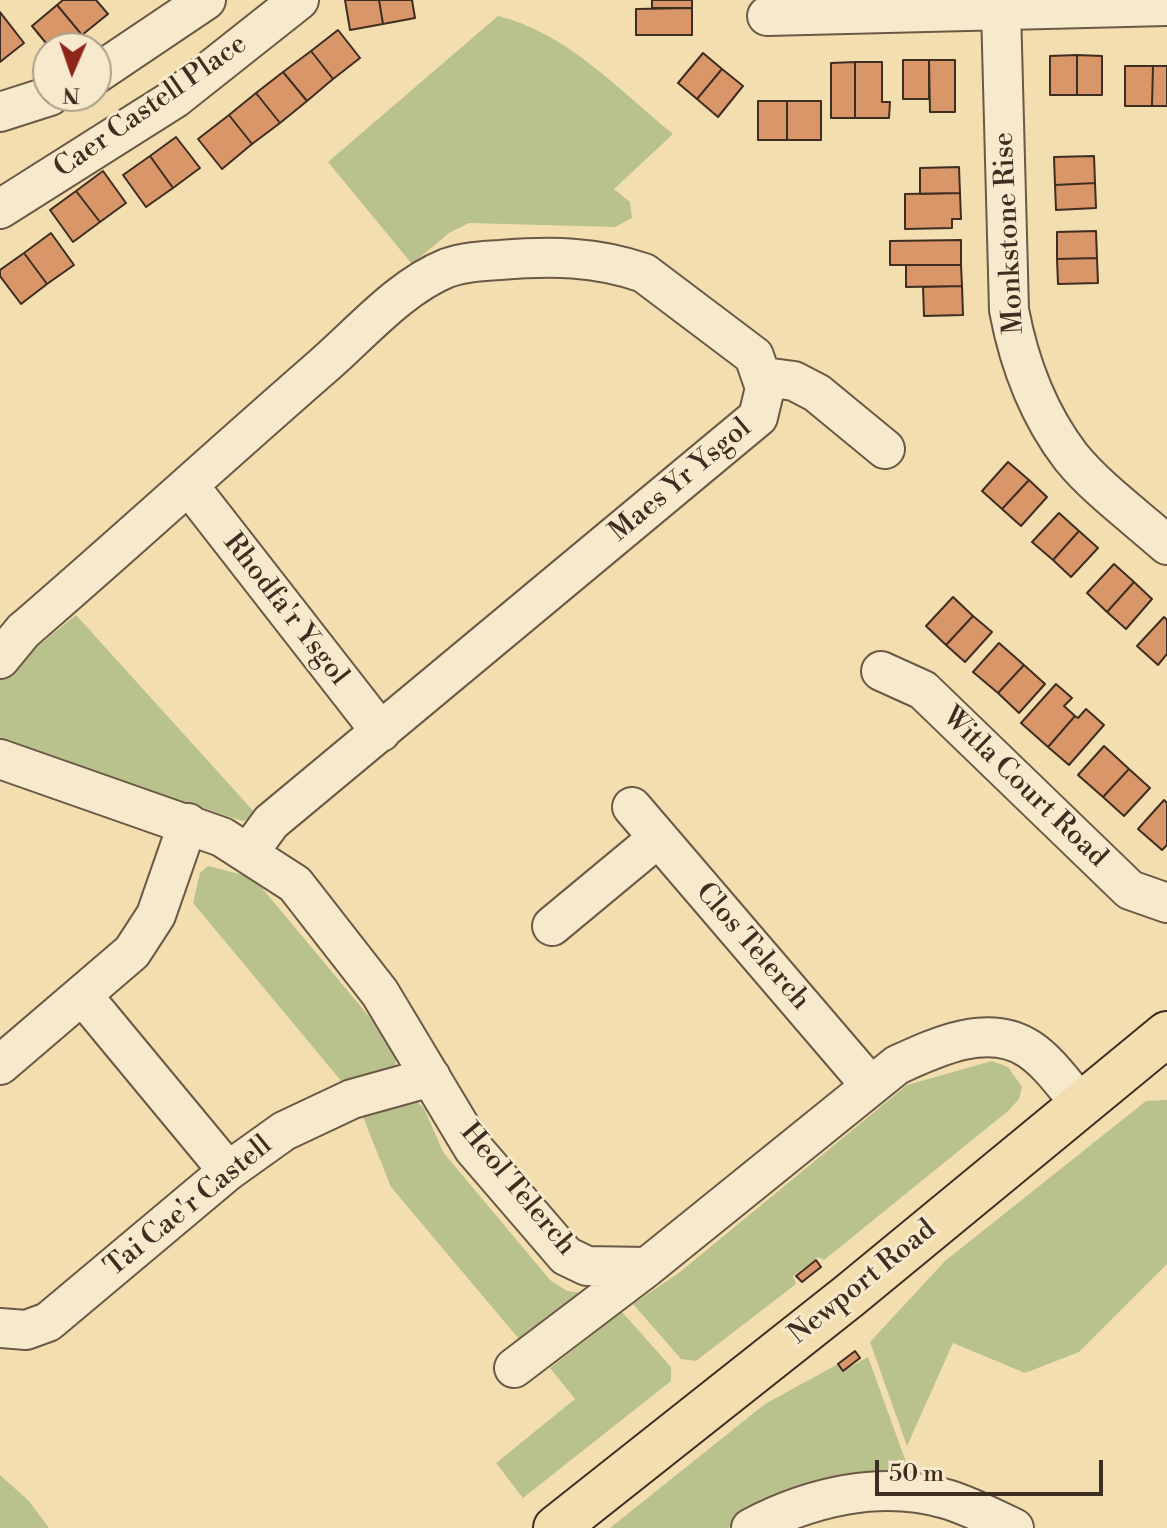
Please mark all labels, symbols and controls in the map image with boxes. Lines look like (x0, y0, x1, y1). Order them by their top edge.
street label: Caer Castell Place (48, 28, 254, 186)
north arrow (32, 32, 112, 112)
text: N (62, 81, 80, 108)
street label: Monkstone Rise (988, 131, 1032, 335)
street label: Maes Yr Ysgol (603, 412, 759, 550)
street label: Rhodfa'r Ysgol (215, 527, 355, 693)
street label: Witla Court Road (935, 701, 1113, 875)
street label: Clos Telerch (688, 877, 816, 1017)
street label: Heol Telerch (452, 1117, 582, 1263)
street label: Tai Cae'r Castell (99, 1129, 279, 1285)
street label: Newport Road (783, 1214, 943, 1352)
scale bar (879, 1444, 1107, 1494)
text: 50 m (889, 1459, 944, 1489)

